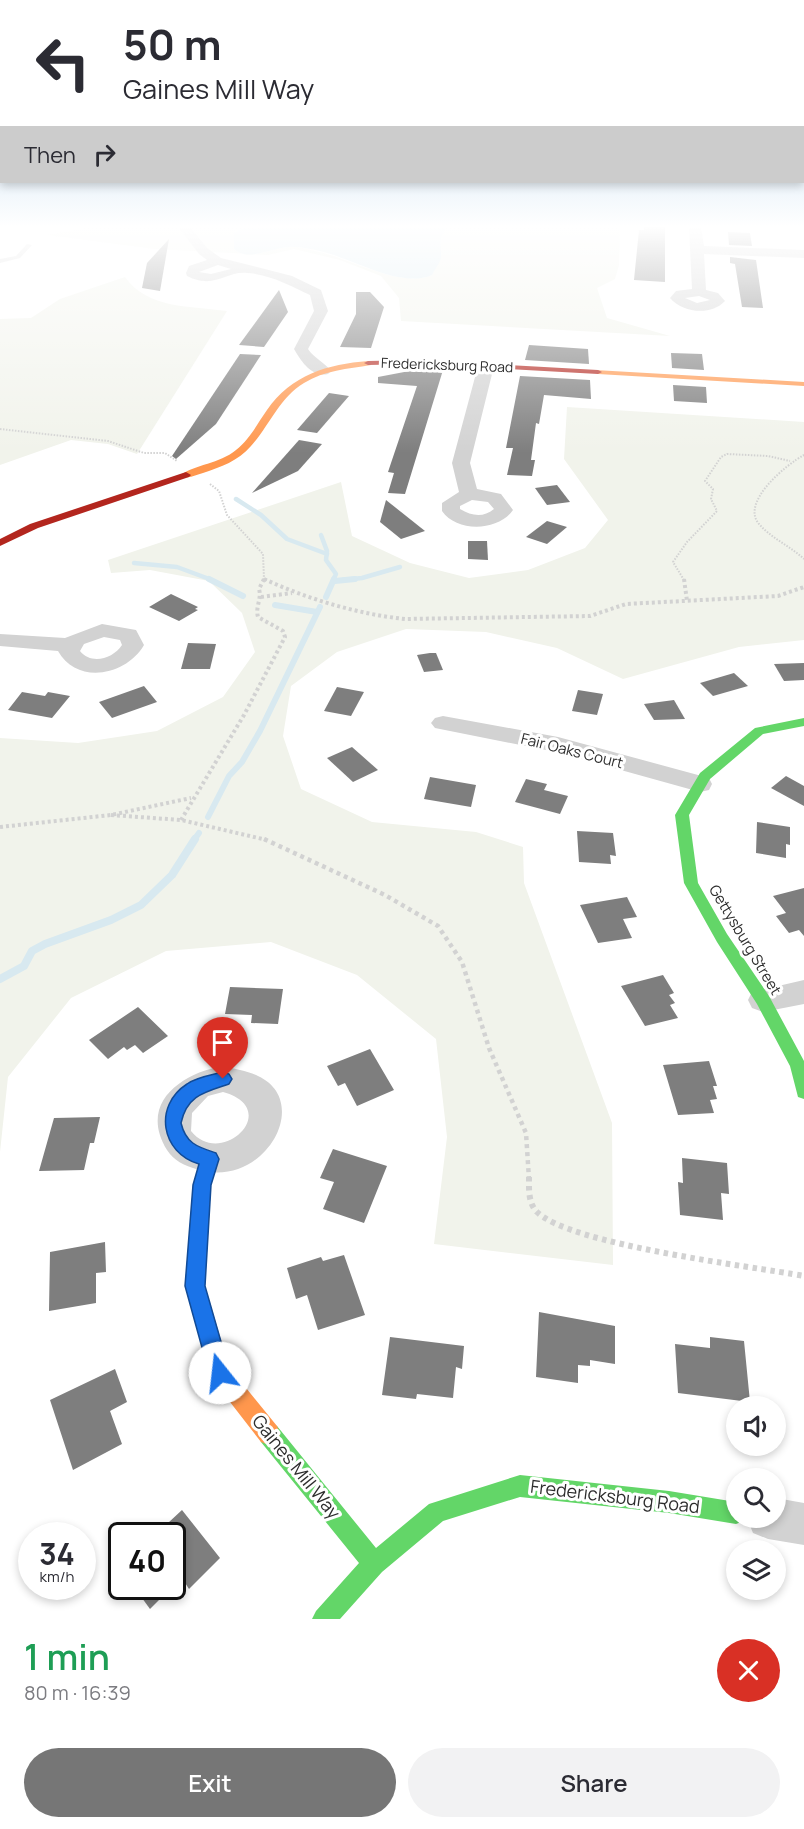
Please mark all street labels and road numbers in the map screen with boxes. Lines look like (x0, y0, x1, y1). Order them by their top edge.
street label: Fredericksburg Road (380, 353, 514, 376)
street label: Fair Oaks Court (519, 728, 625, 773)
street label: Gettysburg Street (704, 881, 787, 999)
street label: Gaines Mill Way (247, 1409, 347, 1524)
street label: Fredericksburg Road (529, 1474, 701, 1518)

